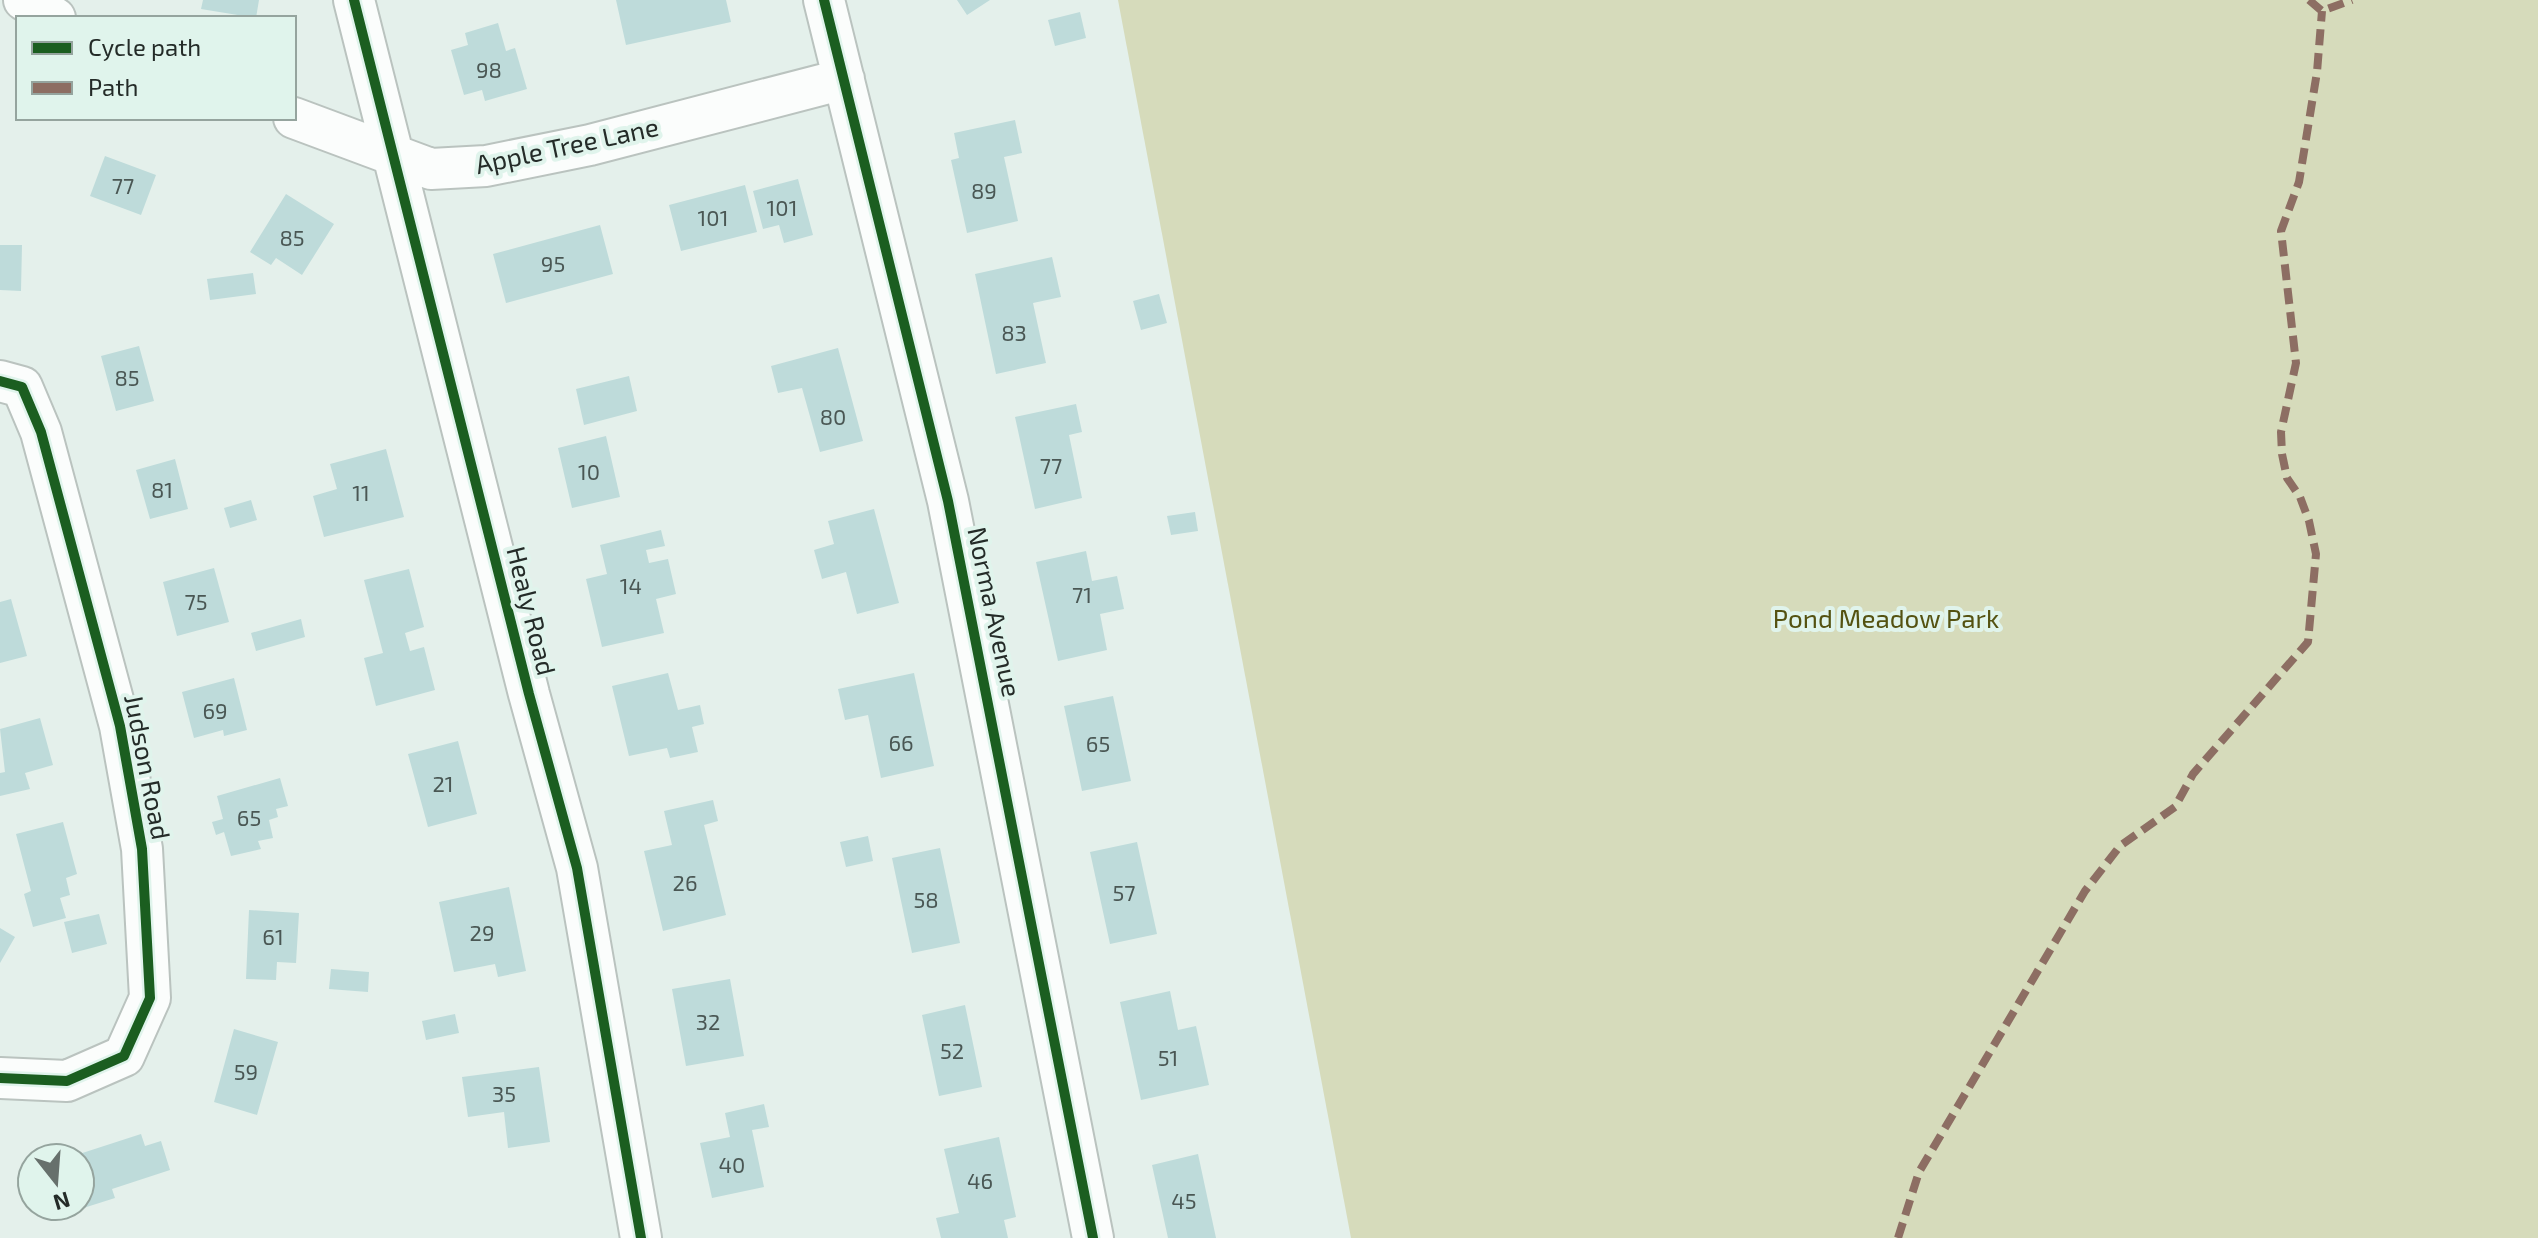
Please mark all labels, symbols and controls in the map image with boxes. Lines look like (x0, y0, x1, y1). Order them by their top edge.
legend (16, 16, 296, 120)
text: Cycle path (88, 32, 201, 61)
house number: 98 (476, 56, 502, 82)
text: Path (88, 72, 138, 101)
street label: Apple Tree Lane (472, 110, 661, 179)
house number: 77 (112, 172, 134, 198)
house number: 89 (971, 177, 997, 203)
house number: 101 (767, 194, 797, 220)
house number: 101 (698, 204, 728, 230)
house number: 85 (279, 224, 305, 250)
house number: 95 (541, 250, 565, 276)
house number: 83 (1001, 319, 1027, 345)
house number: 85 (114, 364, 140, 390)
house number: 80 (820, 403, 846, 429)
house number: 77 (1040, 452, 1062, 478)
house number: 10 (578, 458, 600, 484)
house number: 81 (151, 476, 173, 502)
house number: 11 (352, 479, 370, 505)
street label: Norma Avenue (962, 524, 1029, 699)
street label: Healy Road (501, 543, 563, 678)
house number: 14 (620, 572, 642, 598)
house number: 71 (1072, 581, 1092, 607)
house number: 75 (184, 588, 208, 614)
park label: Pond Meadow Park (1773, 602, 1999, 633)
street label: Judson Road (119, 691, 178, 842)
house number: 69 (202, 697, 228, 723)
house number: 66 (888, 729, 914, 755)
house number: 65 (1086, 730, 1110, 756)
house number: 21 (432, 770, 454, 796)
house number: 65 (237, 804, 261, 830)
house number: 26 (673, 869, 697, 895)
house number: 57 (1112, 879, 1136, 905)
house number: 58 (913, 886, 939, 912)
house number: 29 (470, 919, 494, 945)
house number: 61 (262, 923, 284, 949)
house number: 32 (696, 1008, 720, 1034)
house number: 52 (940, 1037, 964, 1063)
house number: 51 (1158, 1044, 1178, 1070)
house number: 59 (234, 1058, 258, 1084)
house number: 35 (492, 1080, 516, 1106)
north arrow (16, 1142, 96, 1222)
house number: 40 (719, 1151, 745, 1177)
house number: 46 (967, 1167, 993, 1193)
text: N (51, 1187, 74, 1217)
house number: 45 (1171, 1187, 1197, 1213)

